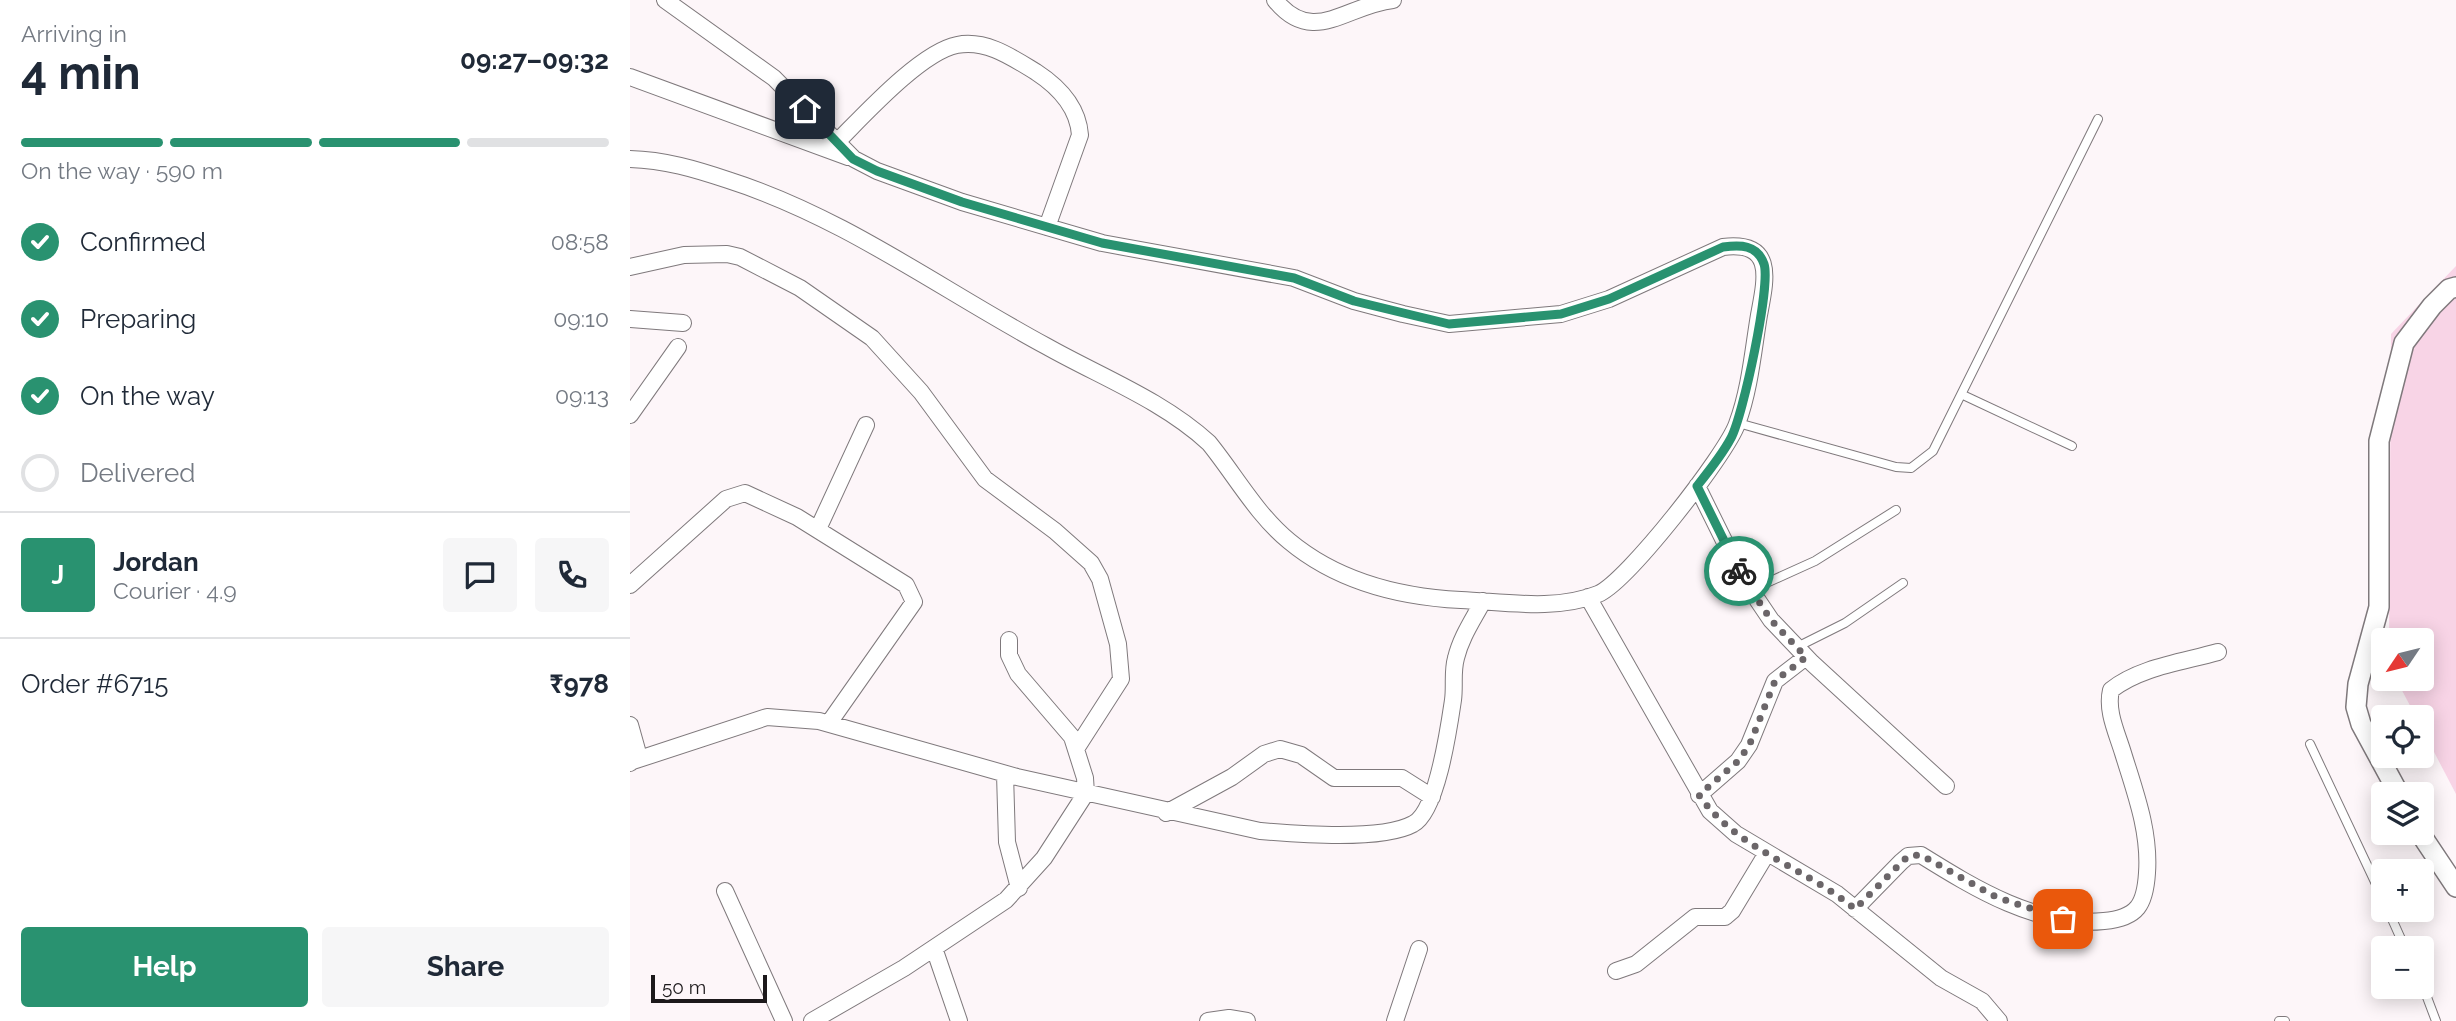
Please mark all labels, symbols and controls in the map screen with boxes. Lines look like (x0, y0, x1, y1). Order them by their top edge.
text: Arriving in (21, 20, 127, 47)
text: 09:27–09:32 (460, 45, 609, 75)
text: 4 min (21, 46, 141, 100)
pin (775, 79, 835, 139)
icon: home (786, 90, 824, 128)
text: On the way · 590 m (21, 157, 223, 184)
icon: check (21, 223, 59, 261)
text: Confirmed (80, 227, 206, 257)
text: 08:58 (551, 228, 609, 255)
icon: check (21, 300, 59, 338)
text: Preparing (80, 304, 196, 334)
text: 09:10 (553, 305, 609, 332)
icon: check (21, 377, 59, 415)
text: On the way (80, 381, 215, 411)
text: 09:13 (555, 382, 609, 409)
text: Delivered (80, 458, 195, 488)
courier (1704, 536, 1774, 606)
button: chat (443, 538, 517, 612)
button: phone (535, 538, 609, 612)
text: Jordan (113, 547, 199, 577)
icon: bike (1720, 552, 1758, 590)
text: J (52, 560, 64, 590)
text: Courier · 4.9 (113, 577, 237, 604)
north arrow (2371, 628, 2434, 691)
map controls (2371, 628, 2434, 999)
text: Order #6715 (21, 669, 168, 699)
text: ₹978 (549, 669, 609, 699)
button: locate (2371, 705, 2434, 768)
button: layers (2371, 782, 2434, 845)
button: + (2371, 859, 2434, 922)
pin (2033, 889, 2093, 949)
icon: bag (2044, 900, 2082, 938)
button: Help (21, 927, 308, 1007)
button: Share (322, 927, 609, 1007)
button: − (2371, 936, 2434, 999)
scale bar (651, 972, 766, 1004)
text: 50 m (662, 976, 706, 998)

